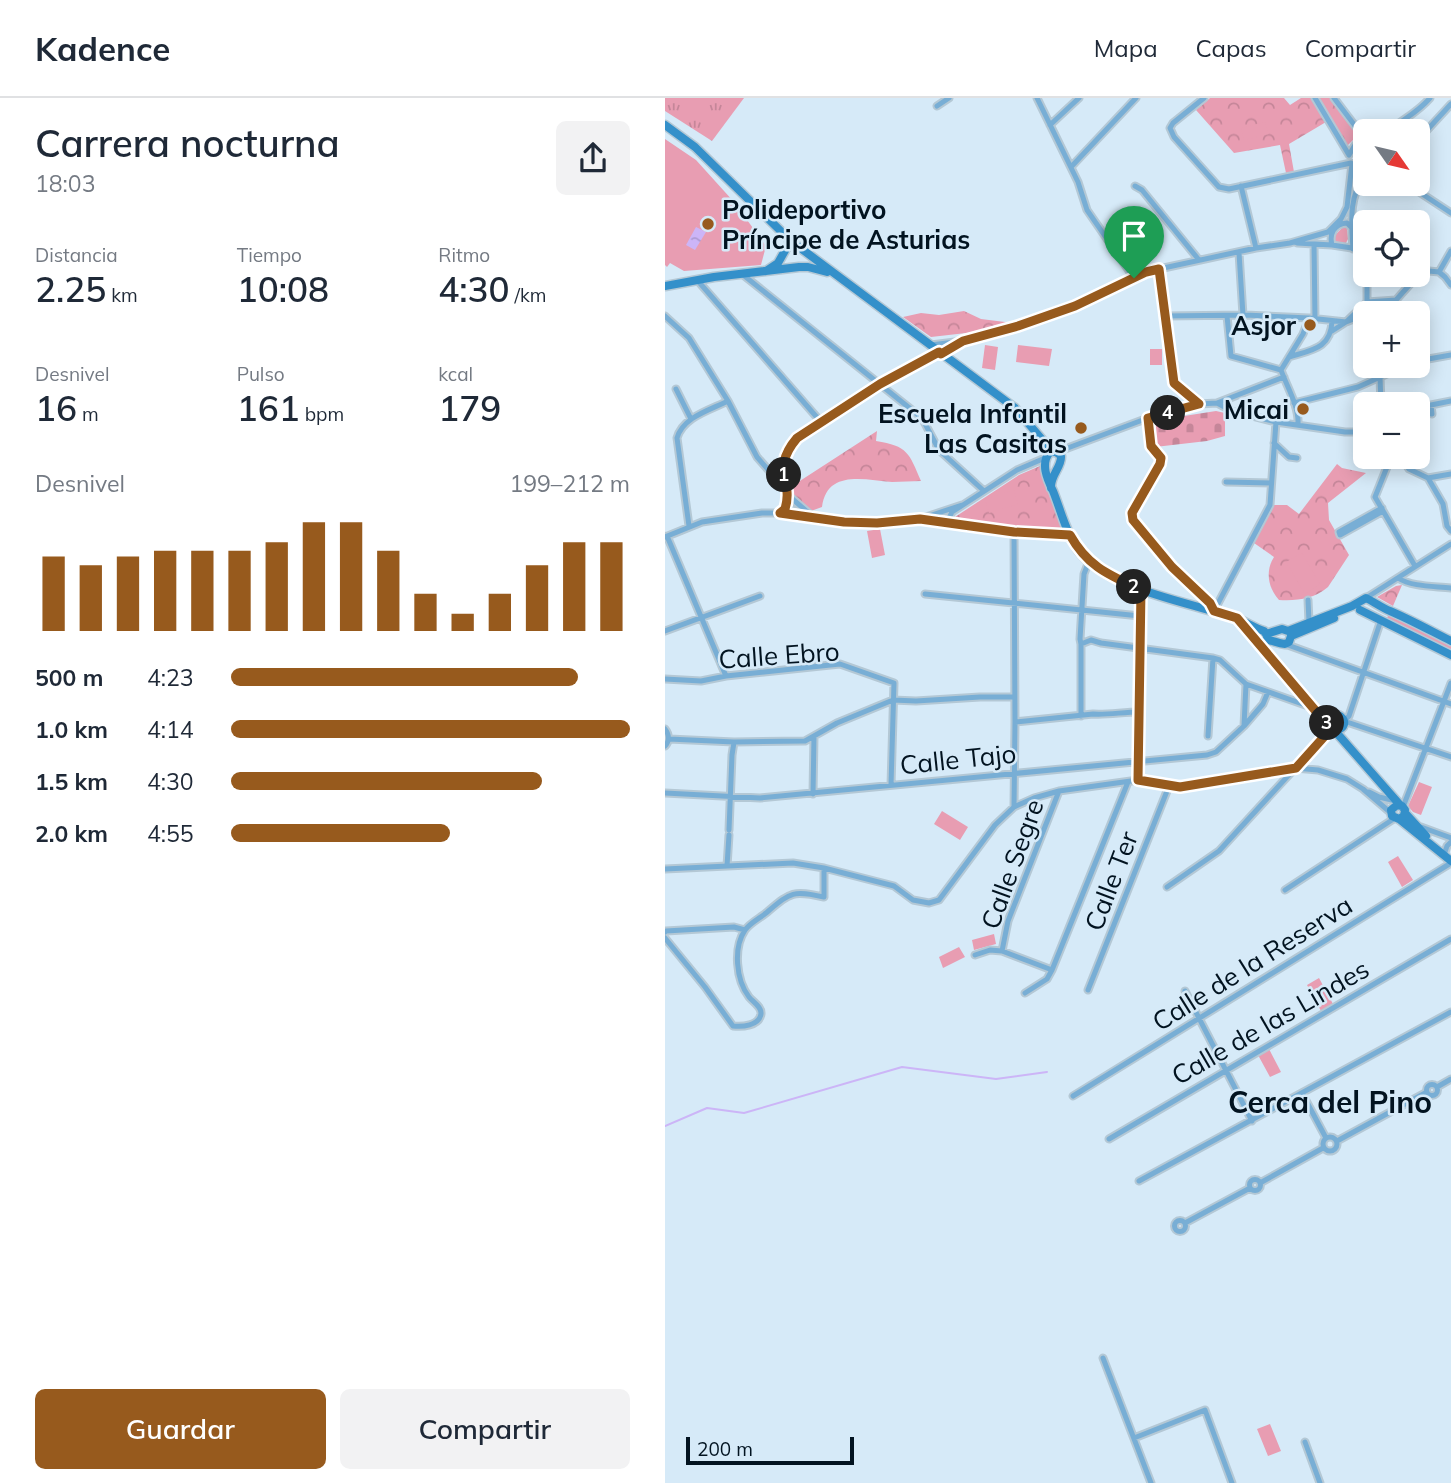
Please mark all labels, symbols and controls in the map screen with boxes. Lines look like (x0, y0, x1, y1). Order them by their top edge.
text: Kadence (35, 28, 170, 69)
text: Mapa (1094, 33, 1158, 63)
text: Capas (1196, 33, 1267, 63)
text: Compartir (1305, 33, 1416, 63)
text: Carrera nocturna (35, 119, 340, 167)
north arrow (1353, 119, 1430, 196)
map controls (1353, 119, 1430, 469)
button: share (556, 121, 630, 195)
text: 18:03 (35, 169, 95, 198)
place label: Polideportivo Príncipe de Asturias (722, 193, 970, 256)
pin (1104, 206, 1164, 278)
button: locate (1353, 210, 1430, 287)
marker: Polideportivo Príncipe de Asturias (700, 216, 716, 232)
icon: arrive (1115, 217, 1153, 255)
text: Distancia (35, 243, 118, 267)
text: Tiempo (237, 243, 302, 267)
text: Ritmo (438, 243, 490, 267)
text: 2.25 (35, 267, 106, 311)
text: 10:08 (237, 267, 329, 311)
text: 4:30 (438, 267, 510, 311)
text: km (106, 283, 138, 307)
text: /km (510, 283, 546, 307)
button: + (1353, 301, 1430, 378)
place label: Asjor (1231, 309, 1297, 342)
marker: Asjor (1302, 317, 1318, 333)
text: Desnivel (35, 362, 109, 386)
text: Pulso (237, 362, 285, 386)
text: kcal (438, 362, 473, 386)
text: 16 (35, 386, 77, 430)
text: 161 (237, 386, 300, 430)
text: 179 (438, 386, 501, 430)
button: − (1353, 392, 1430, 469)
place label: Micai (1224, 393, 1289, 426)
pin: 4 (1151, 396, 1185, 430)
place label: Escuela Infantil Las Casitas (878, 397, 1067, 460)
text: 4 (1162, 400, 1173, 424)
marker: Micai (1295, 401, 1311, 417)
text: m (77, 402, 99, 426)
text: bpm (300, 402, 344, 426)
marker: Escuela Infantil Las Casitas (1073, 420, 1089, 436)
pin: 1 (767, 458, 801, 492)
text: 1 (778, 462, 789, 486)
text: Desnivel (35, 469, 125, 498)
text: 199–212 m (509, 469, 630, 498)
pin: 2 (1117, 570, 1151, 604)
text: 2 (1128, 574, 1139, 598)
street label: Calle Ebro (717, 634, 841, 676)
text: 500 m (35, 663, 103, 692)
text: 4:23 (147, 663, 194, 692)
pin: 3 (1309, 706, 1345, 740)
text: 3 (1321, 710, 1332, 734)
text: 1.0 km (35, 715, 108, 744)
text: 4:14 (147, 715, 194, 744)
street label: Calle Tajo (898, 736, 1018, 782)
text: 1.5 km (35, 767, 108, 796)
text: 4:30 (147, 767, 194, 796)
street label: Calle Segre (973, 795, 1051, 933)
text: 2.0 km (35, 819, 108, 848)
text: 4:55 (147, 819, 194, 848)
street label: Calle Ter (1077, 826, 1145, 935)
street label: Calle de la Reserva (1146, 888, 1358, 1038)
street label: Calle de las Lindes (1165, 952, 1375, 1092)
district label: Cerca del Pino (1228, 1083, 1432, 1121)
button: Guardar (35, 1389, 326, 1469)
button: Compartir (340, 1389, 630, 1469)
scale bar (686, 1434, 854, 1466)
text: 200 m (697, 1437, 753, 1461)

